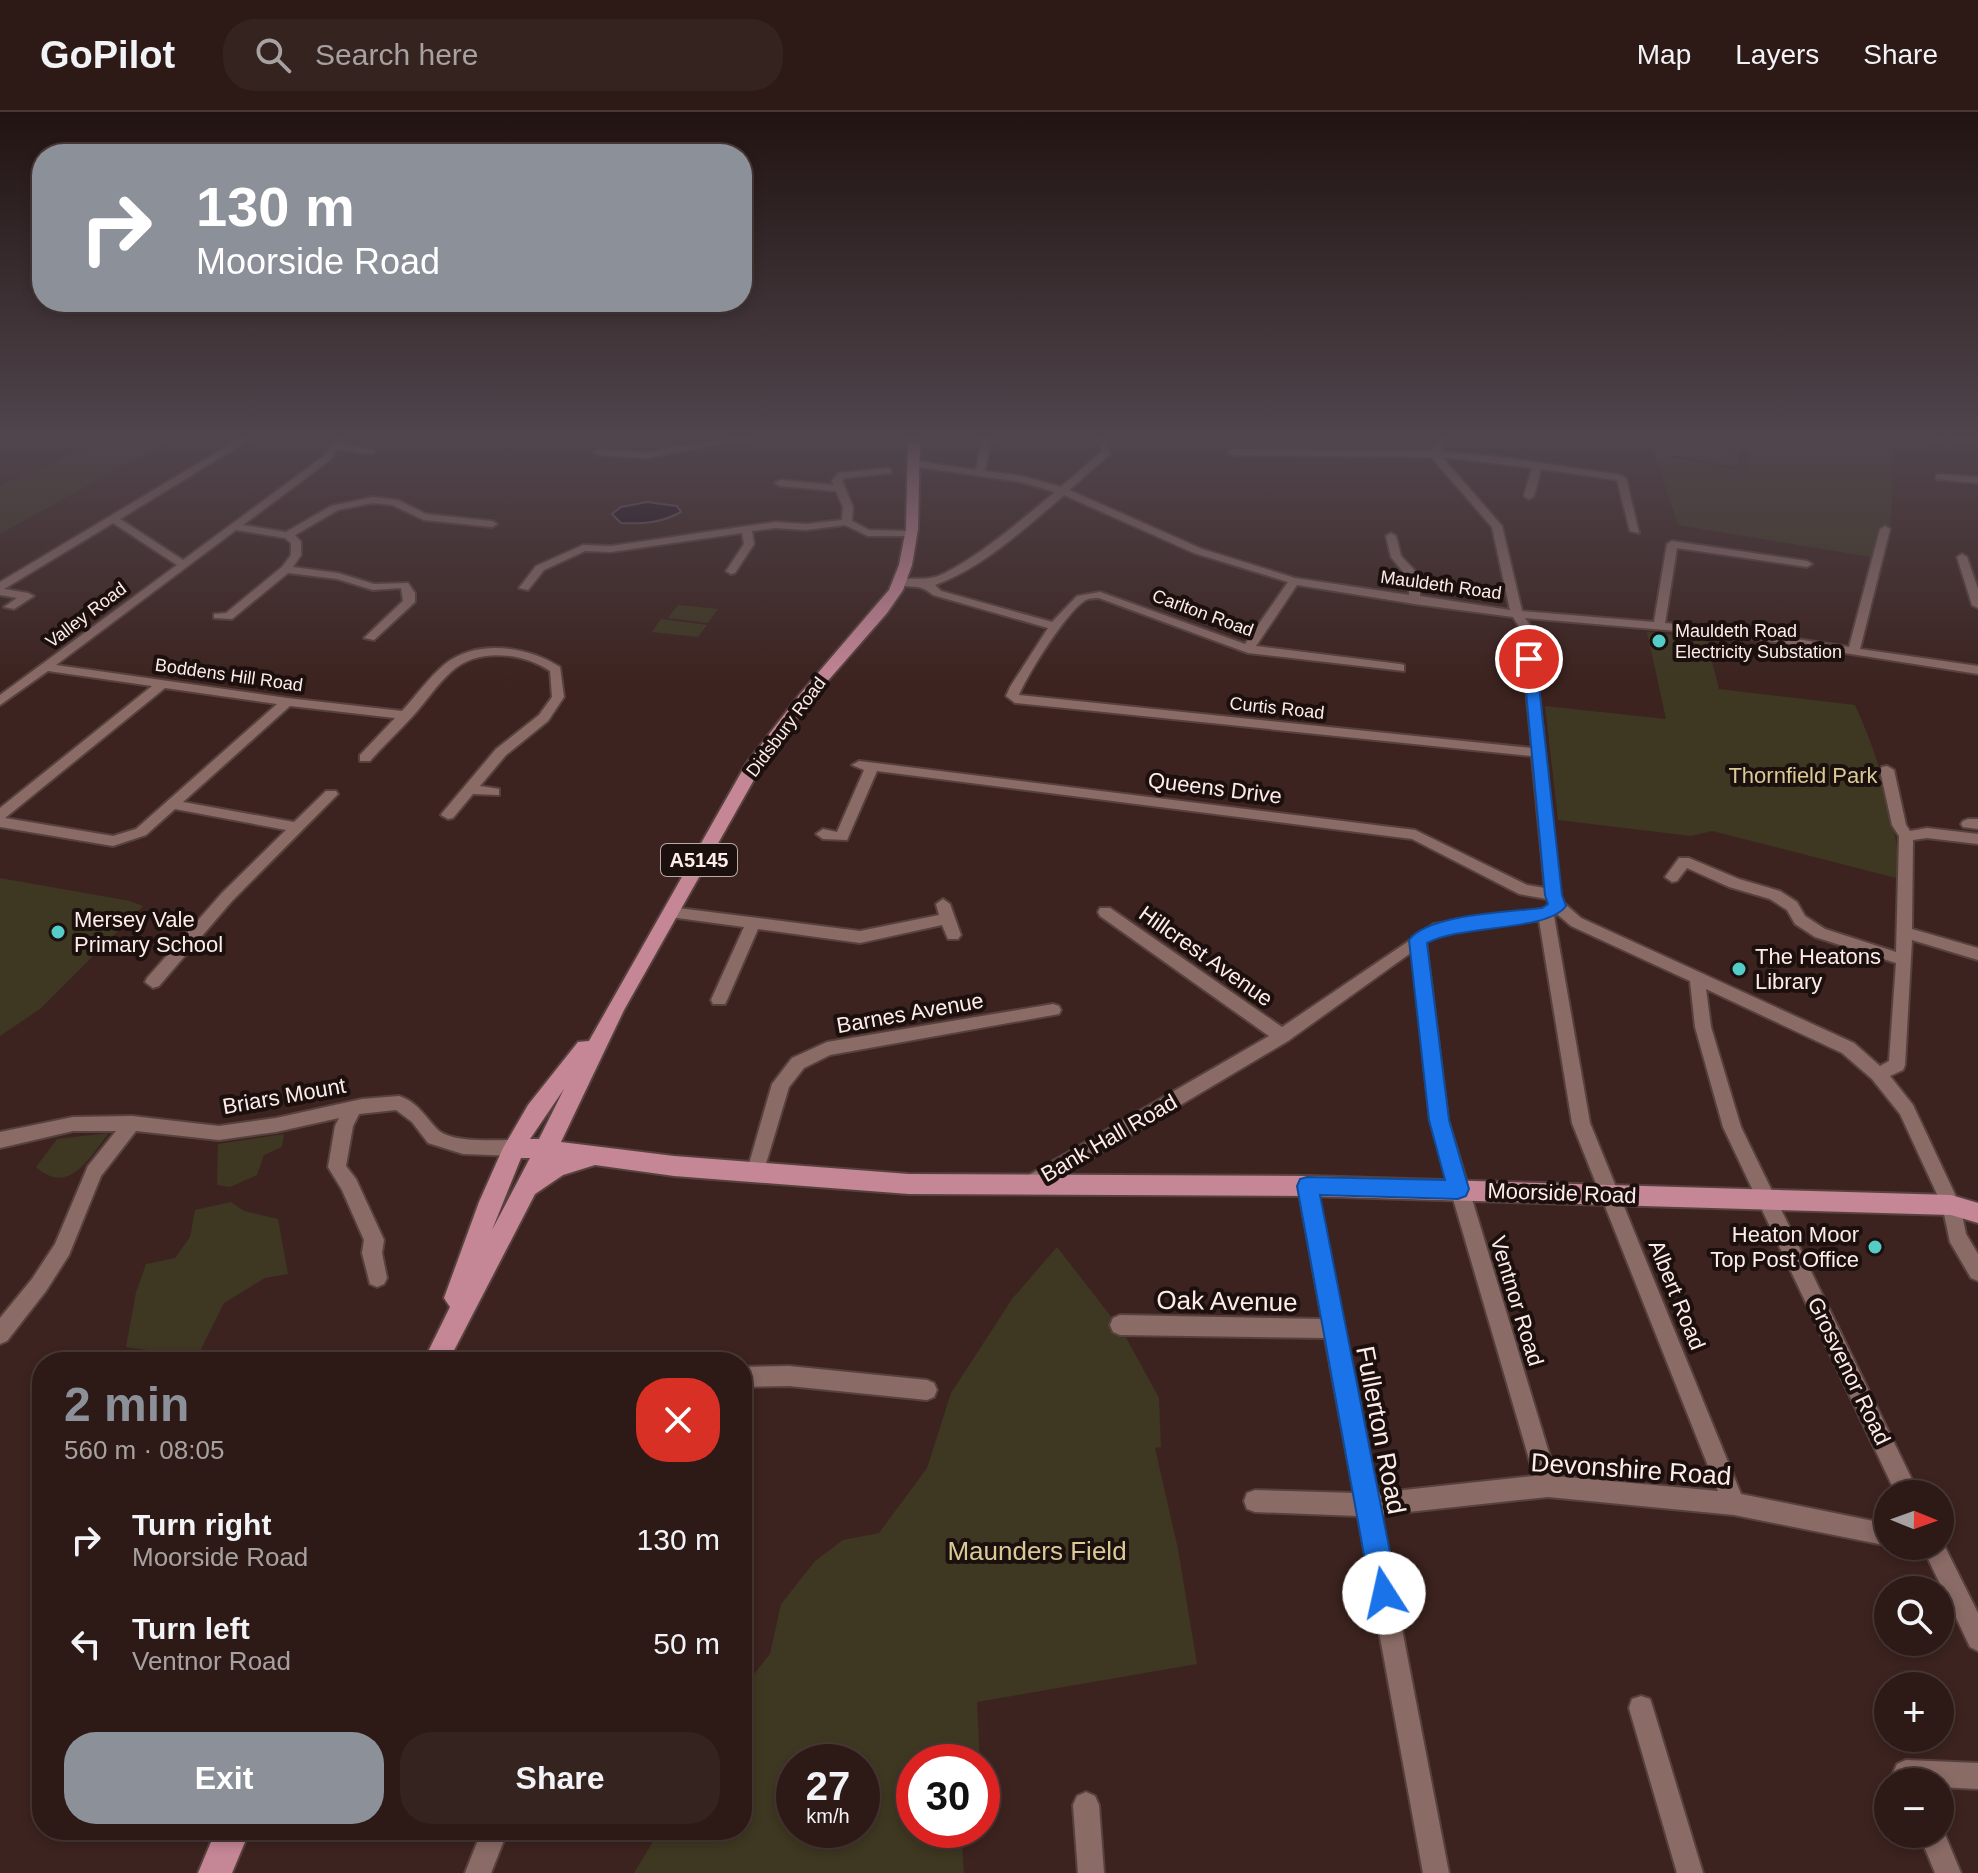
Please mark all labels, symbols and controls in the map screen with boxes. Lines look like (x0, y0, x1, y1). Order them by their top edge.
search box (223, 19, 783, 91)
icon: search (251, 33, 295, 77)
text: GoPilot (40, 34, 175, 76)
text: Search here (315, 38, 479, 71)
text: Map (1637, 39, 1691, 70)
text: Layers (1735, 39, 1819, 70)
text: Share (1863, 39, 1938, 70)
text: 130 m (196, 175, 355, 238)
icon: right (64, 176, 168, 280)
text: Moorside Road (196, 241, 440, 282)
street label: Mauldeth Road (1379, 567, 1503, 603)
street label: Valley Road (42, 578, 130, 652)
street label: Carlton Road (1150, 585, 1256, 641)
place label: Mauldeth Road Electricity Substation (1675, 621, 1842, 662)
pin (1495, 625, 1563, 693)
marker: Mauldeth Road Electricity Substation (1650, 632, 1668, 650)
icon: arrive (1507, 637, 1551, 681)
street label: Boddens Hill Road (154, 655, 304, 695)
street label: Didsbury Road (742, 673, 830, 781)
street label: Curtis Road (1229, 693, 1325, 723)
park label: Thornfield Park (1728, 763, 1879, 788)
street label: Queens Drive (1147, 767, 1283, 809)
road number: A5145 (661, 844, 737, 876)
street label: Hillcrest Avenue (1134, 901, 1278, 1011)
place label: Mersey Vale Primary School (74, 907, 223, 957)
marker: Mersey Vale Primary School (49, 923, 67, 941)
place label: The Heatons Library (1755, 944, 1881, 994)
marker: The Heatons Library (1730, 960, 1748, 978)
street label: Barnes Avenue (835, 988, 985, 1038)
street label: Briars Mount (220, 1073, 348, 1119)
street label: Bank Hall Road (1037, 1089, 1181, 1187)
street label: Moorside Road (1487, 1178, 1637, 1208)
place label: Heaton Moor Top Post Office (1710, 1222, 1859, 1272)
street label: Ventnor Road (1485, 1233, 1549, 1369)
street label: Albert Road (1644, 1236, 1710, 1354)
marker: Heaton Moor Top Post Office (1866, 1238, 1884, 1256)
street label: Oak Avenue (1156, 1285, 1298, 1317)
street label: Grosvenor Road (1802, 1293, 1896, 1449)
street label: Fullerton Road (1350, 1343, 1412, 1517)
text: 2 min (64, 1378, 189, 1431)
button: close (636, 1378, 720, 1462)
text: 560 m · 08:05 (64, 1435, 224, 1465)
street label: Devonshire Road (1530, 1447, 1732, 1491)
north arrow (1874, 1480, 1954, 1560)
map controls (1874, 1480, 1954, 1848)
text: Turn right (132, 1508, 271, 1541)
icon: right (64, 1518, 108, 1562)
text: 130 m (637, 1523, 720, 1556)
park label: Maunders Field (947, 1536, 1127, 1566)
text: Moorside Road (132, 1542, 308, 1572)
position arrow (1342, 1551, 1426, 1635)
button: search (1874, 1576, 1954, 1656)
text: Turn left (132, 1612, 250, 1645)
icon: left (64, 1622, 108, 1666)
text: 50 m (653, 1627, 720, 1660)
text: Ventnor Road (132, 1646, 291, 1676)
button: + (1874, 1672, 1954, 1752)
button: Exit (64, 1732, 384, 1824)
button: Share (400, 1732, 720, 1824)
speed limit sign: 30 (896, 1744, 1000, 1848)
text: 27 (806, 1764, 850, 1808)
button: − (1874, 1768, 1954, 1848)
text: km/h (806, 1805, 850, 1827)

